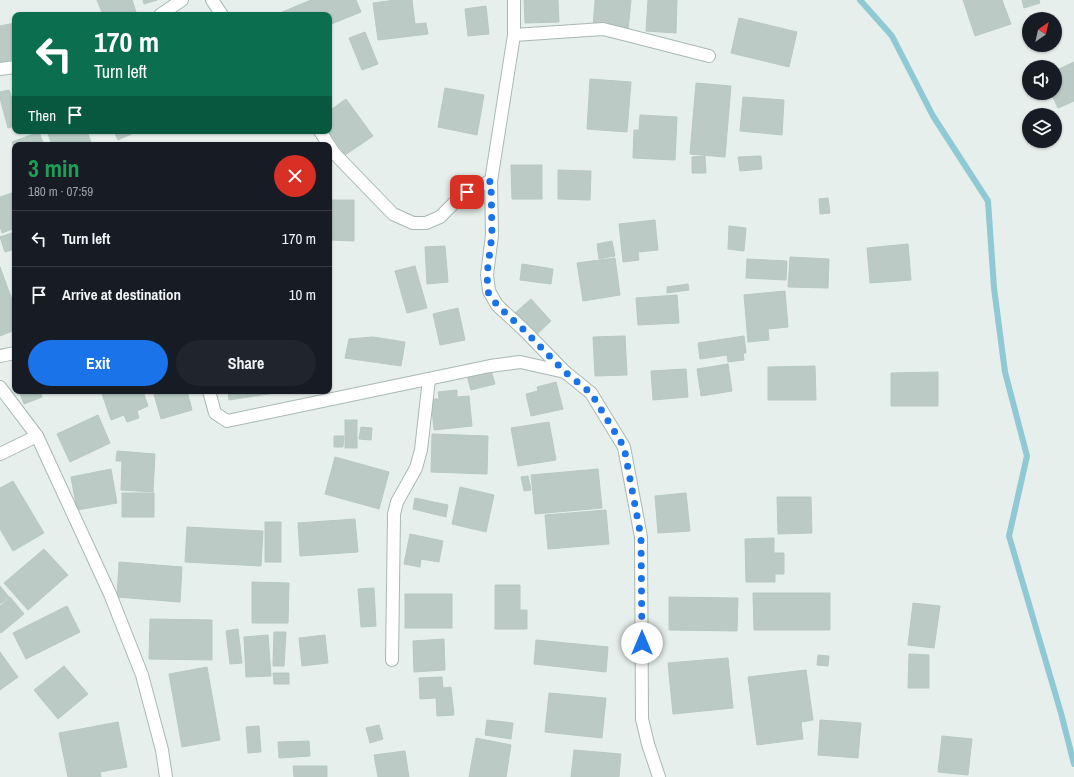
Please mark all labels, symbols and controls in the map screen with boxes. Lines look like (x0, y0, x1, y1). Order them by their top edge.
north arrow (1022, 12, 1062, 52)
map controls (1022, 12, 1062, 148)
text: 170 m (94, 23, 159, 61)
icon: left (28, 28, 80, 80)
text: Turn left (94, 59, 147, 84)
button: sound (1022, 60, 1062, 100)
icon: arrive (64, 104, 86, 126)
text: Then (28, 105, 56, 126)
button: layers (1022, 108, 1062, 148)
text: 3 min (28, 152, 79, 184)
button: close (274, 155, 316, 197)
pin (450, 175, 484, 209)
icon: arrive (456, 181, 478, 203)
text: 180 m · 07:59 (28, 183, 93, 200)
icon: left (28, 228, 50, 250)
text: Turn left (62, 228, 110, 249)
text: 170 m (282, 228, 316, 249)
icon: arrive (28, 284, 50, 306)
text: Arrive at destination (62, 284, 181, 305)
text: 10 m (289, 284, 316, 305)
button: Exit (28, 340, 168, 386)
button: Share (176, 340, 316, 386)
position arrow (621, 622, 663, 664)

